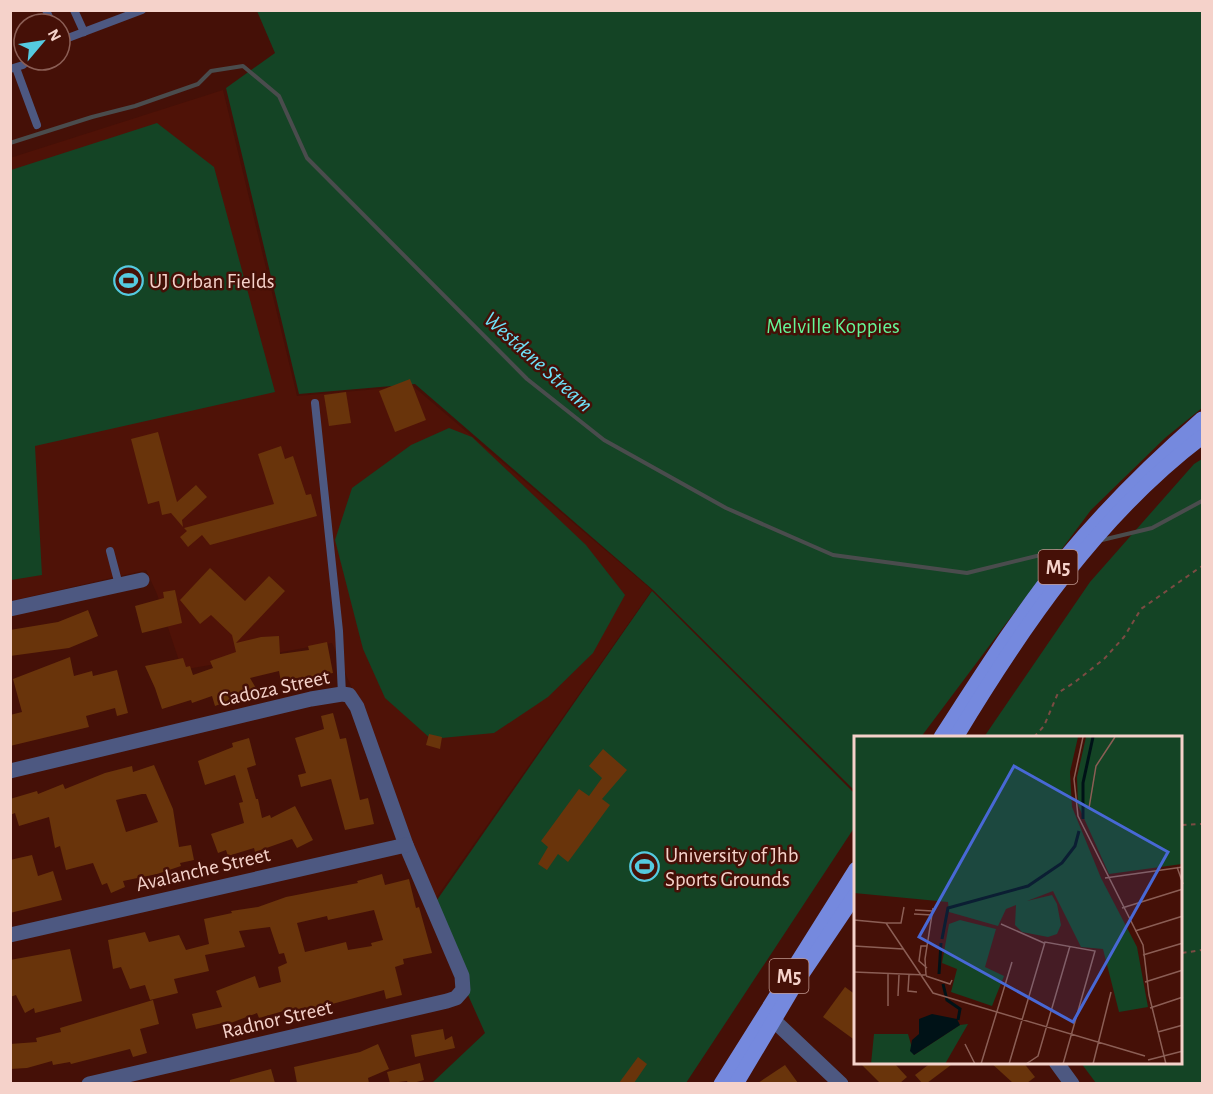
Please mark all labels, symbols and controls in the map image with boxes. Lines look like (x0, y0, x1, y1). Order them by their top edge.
north arrow (12, 12, 72, 72)
text: N (45, 26, 64, 44)
sports icon: UJ Orban Fields (112, 265, 144, 297)
place label: UJ Orban Fields (149, 271, 275, 292)
water label: Westdene Stream (480, 308, 597, 416)
park label: Melville Koppies (766, 316, 900, 337)
road number: M5 (1038, 550, 1078, 584)
street label: Cadoza Street (217, 666, 332, 710)
inset map (854, 736, 1183, 1064)
street label: Avalanche Street (134, 844, 273, 895)
place label: University of Jhb Sports Grounds (665, 845, 799, 890)
sports icon: University of Jhb Sports Grounds (628, 851, 660, 883)
road number: M5 (770, 959, 808, 993)
street label: Radnor Street (220, 997, 335, 1042)

